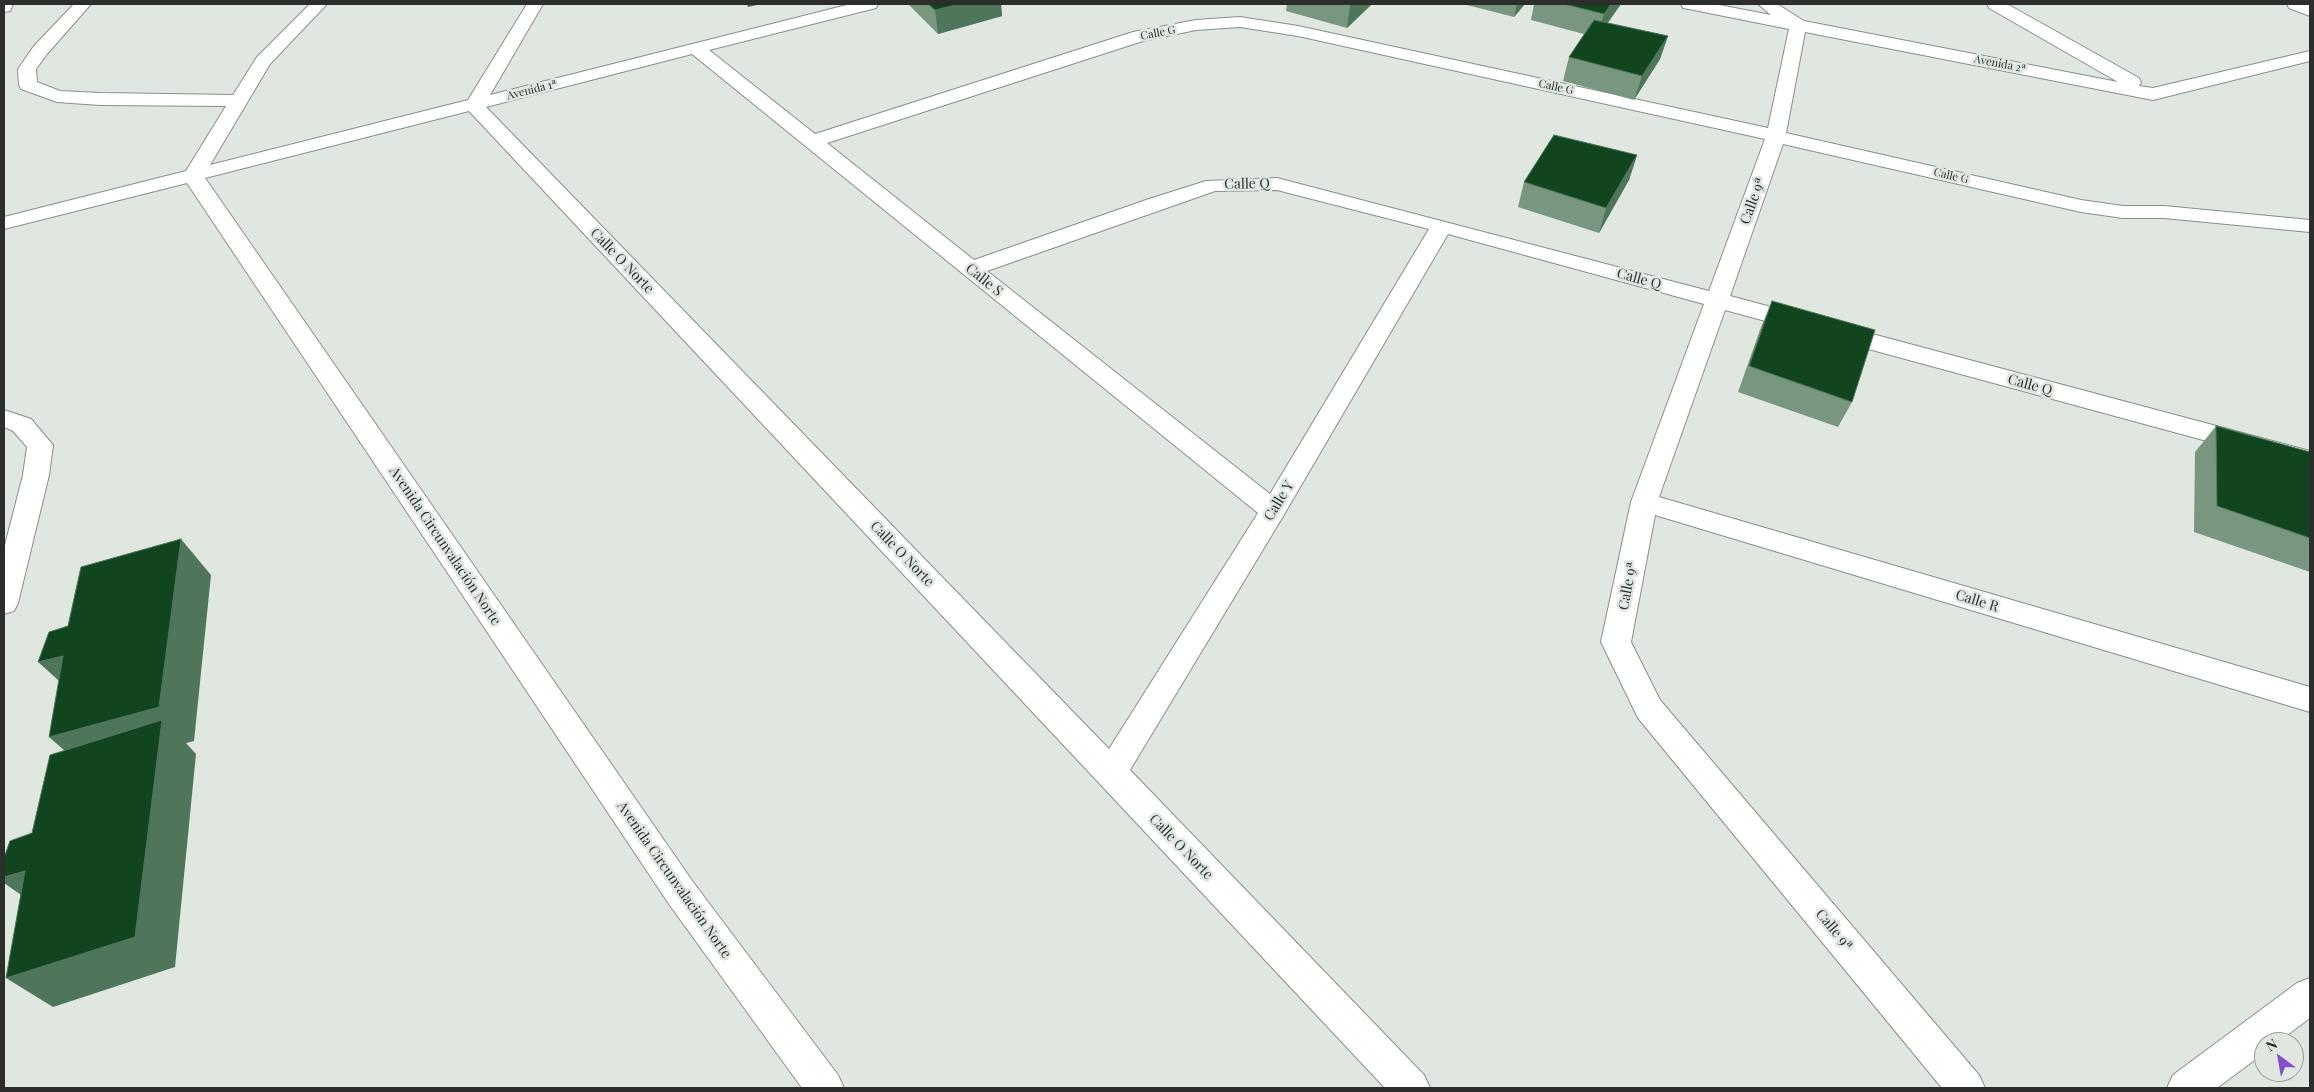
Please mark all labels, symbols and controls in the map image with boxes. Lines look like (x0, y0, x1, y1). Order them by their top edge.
street label: Calle G (1139, 23, 1177, 43)
street label: Avenida 2ª (1973, 53, 2027, 75)
street label: Avenida 1ª (505, 77, 559, 103)
street label: Calle G (1537, 77, 1575, 97)
street label: Calle G (1932, 166, 1970, 186)
street label: Calle Q (1224, 175, 1270, 193)
street label: Calle 9ª (1737, 175, 1769, 227)
street label: Calle O Norte (587, 225, 657, 297)
street label: Calle S (962, 260, 1006, 300)
street label: Calle Q (1615, 265, 1663, 293)
street label: Calle Q (2006, 371, 2054, 399)
street label: Avenida Circunvalación Norte (386, 464, 504, 628)
street label: Calle Y (1261, 478, 1297, 524)
street label: Calle O Norte (867, 518, 937, 590)
street label: Calle 9ª (1615, 561, 1641, 611)
street label: Calle R (1953, 587, 2001, 615)
street label: Avenida Circunvalación Norte (613, 798, 735, 962)
street label: Calle O Norte (1146, 811, 1216, 883)
street label: Calle 9ª (1812, 906, 1856, 954)
north arrow (2254, 1032, 2304, 1082)
text: N (2262, 1034, 2281, 1055)

